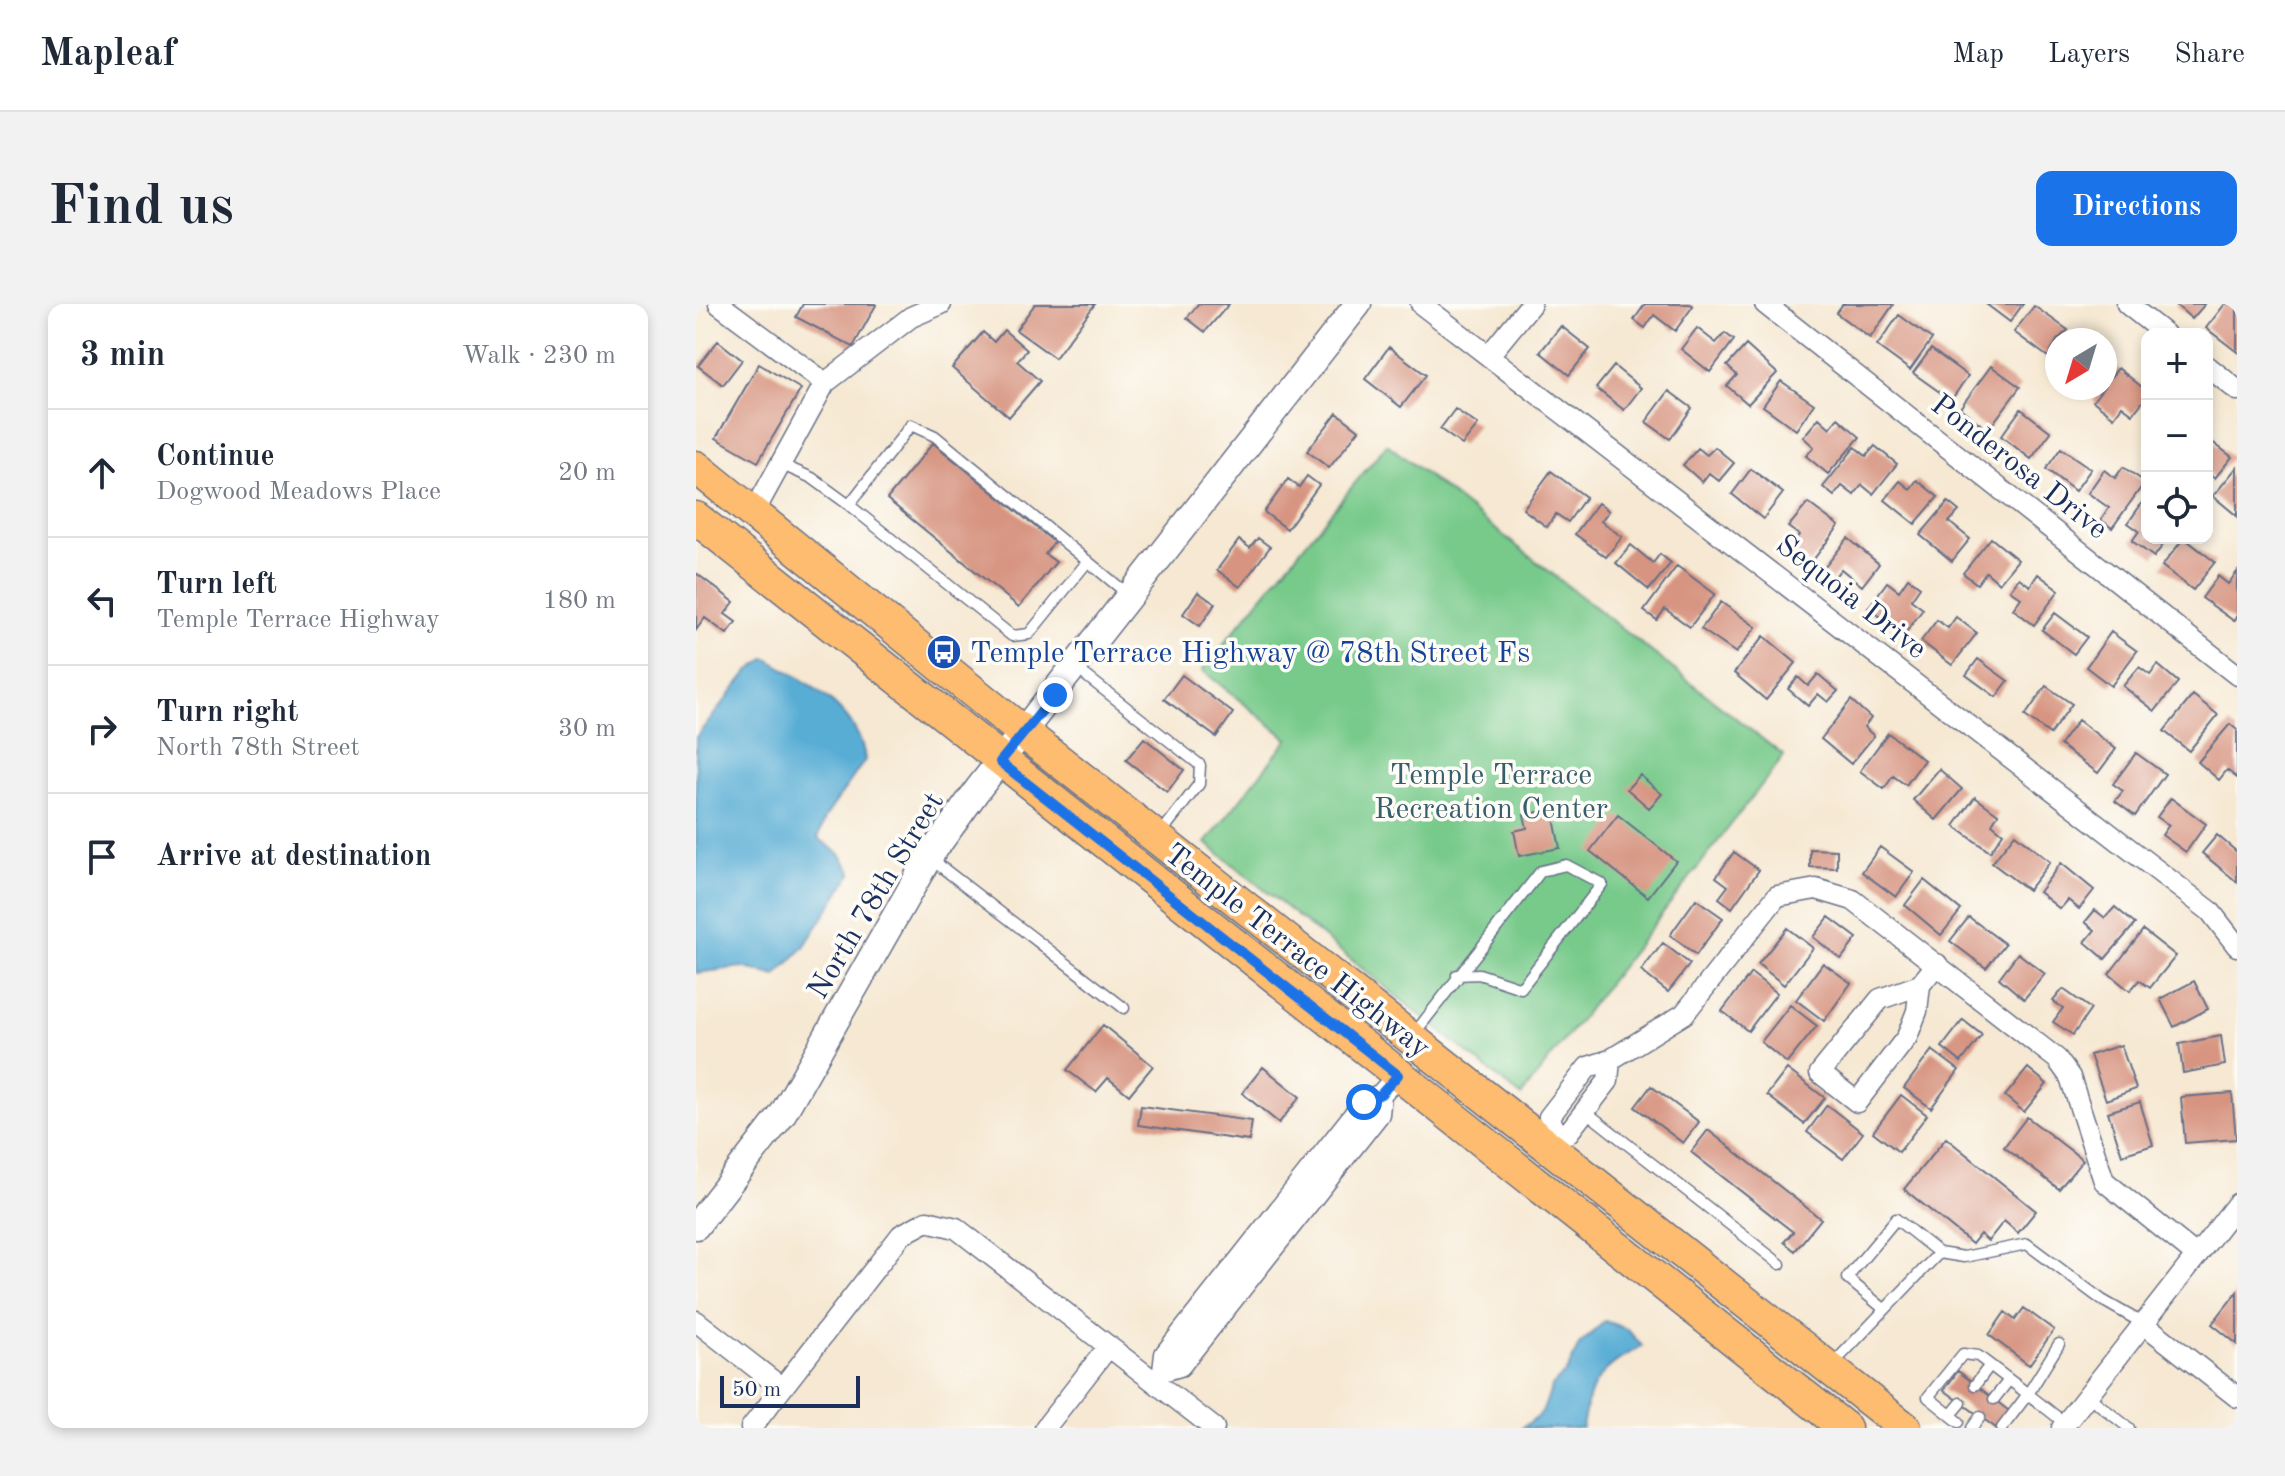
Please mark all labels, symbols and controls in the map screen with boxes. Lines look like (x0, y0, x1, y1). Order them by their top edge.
text: Mapleaf (40, 36, 176, 74)
text: Map (1952, 41, 2004, 69)
text: Layers (2048, 41, 2130, 69)
text: Share (2174, 41, 2245, 69)
button: Directions (2036, 171, 2237, 246)
text: Find us (48, 180, 234, 236)
north arrow (2045, 328, 2117, 400)
map controls (2141, 328, 2213, 544)
button: + (2141, 328, 2213, 400)
text: 3 min (80, 339, 165, 373)
text: Walk · 230 m (462, 343, 616, 369)
street label: Ponderosa Drive (1925, 390, 2113, 546)
button: − (2141, 400, 2213, 472)
text: Continue (156, 442, 275, 472)
icon: ahead (80, 451, 124, 495)
text: 20 m (558, 460, 616, 486)
button: locate (2141, 472, 2213, 544)
text: Dogwood Meadows Place (156, 479, 441, 505)
street label: Sequoia Drive (1770, 530, 1932, 665)
text: Turn left (156, 570, 277, 600)
icon: left (80, 579, 124, 623)
text: 180 m (543, 588, 616, 614)
text: Temple Terrace Highway (156, 607, 440, 633)
bus stop icon: Temple Terrace Highway @ 78th Street Fs (925, 633, 963, 671)
place label: Temple Terrace Highway @ 78th Street Fs (970, 639, 1530, 669)
route end (1037, 677, 1073, 713)
text: Turn right (156, 698, 298, 728)
icon: right (80, 707, 124, 751)
text: 30 m (558, 716, 616, 742)
text: North 78th Street (156, 735, 360, 761)
park label: Temple Terrace Recreation Center (1374, 761, 1608, 825)
street label: North 78th Street (803, 788, 950, 1004)
icon: arrive (80, 835, 124, 879)
street label: Temple Terrace Highway (1158, 839, 1435, 1064)
text: Arrive at destination (156, 842, 431, 872)
route start (1346, 1084, 1382, 1120)
scale bar (720, 1372, 860, 1408)
text: 50 m (732, 1379, 781, 1401)

